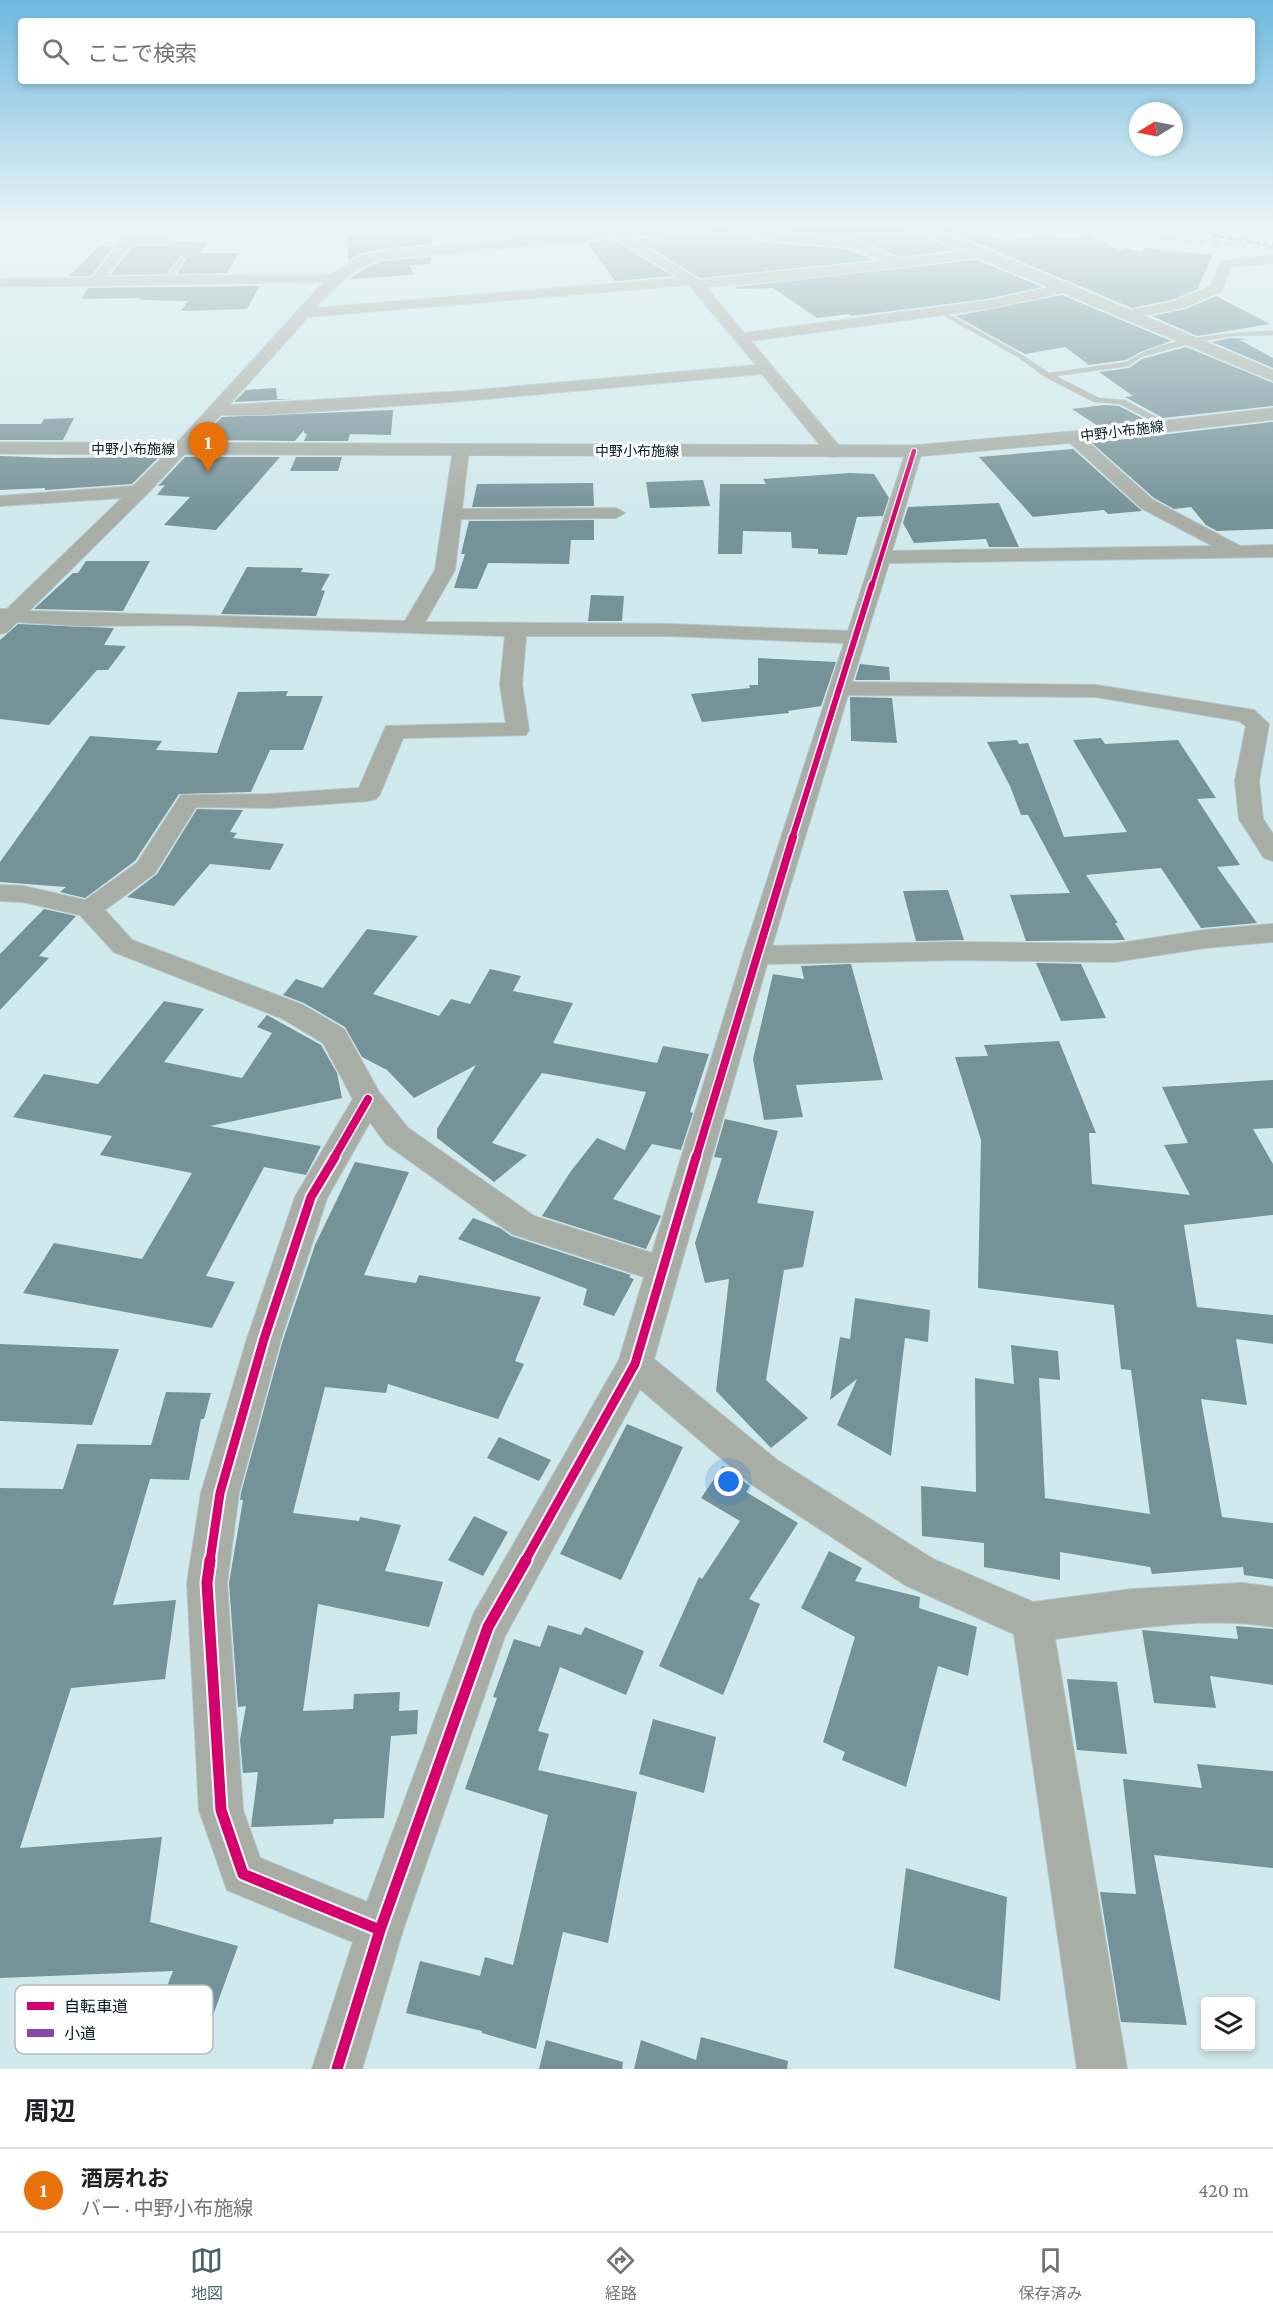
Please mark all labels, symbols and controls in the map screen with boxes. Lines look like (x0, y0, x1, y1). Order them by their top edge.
search box (18, 18, 1255, 84)
icon: search (39, 35, 72, 68)
text: ここで検索 (87, 41, 197, 66)
north arrow (1129, 102, 1183, 156)
street label: 中野小布施線 (1079, 418, 1165, 444)
pin: 1 (188, 422, 228, 472)
street label: 中野小布施線 (91, 441, 175, 457)
street label: 中野小布施線 (595, 443, 679, 459)
your location (714, 1467, 743, 1496)
legend (15, 1985, 213, 2054)
map controls (1201, 1997, 1255, 2051)
button: layers (1201, 1997, 1255, 2051)
text: 自転車道 (64, 1998, 128, 2015)
text: 小道 (64, 2025, 96, 2042)
text: 周辺 (24, 2097, 76, 2126)
text: 酒房れお (81, 2166, 169, 2191)
text: 1 (40, 2179, 47, 2201)
text: 420 m (1198, 2179, 1249, 2201)
text: バー · 中野小布施線 (81, 2197, 253, 2219)
tab: 地図 (190, 2244, 223, 2304)
tab: 経路 (604, 2244, 637, 2304)
tab: 保存済み (1018, 2244, 1082, 2304)

